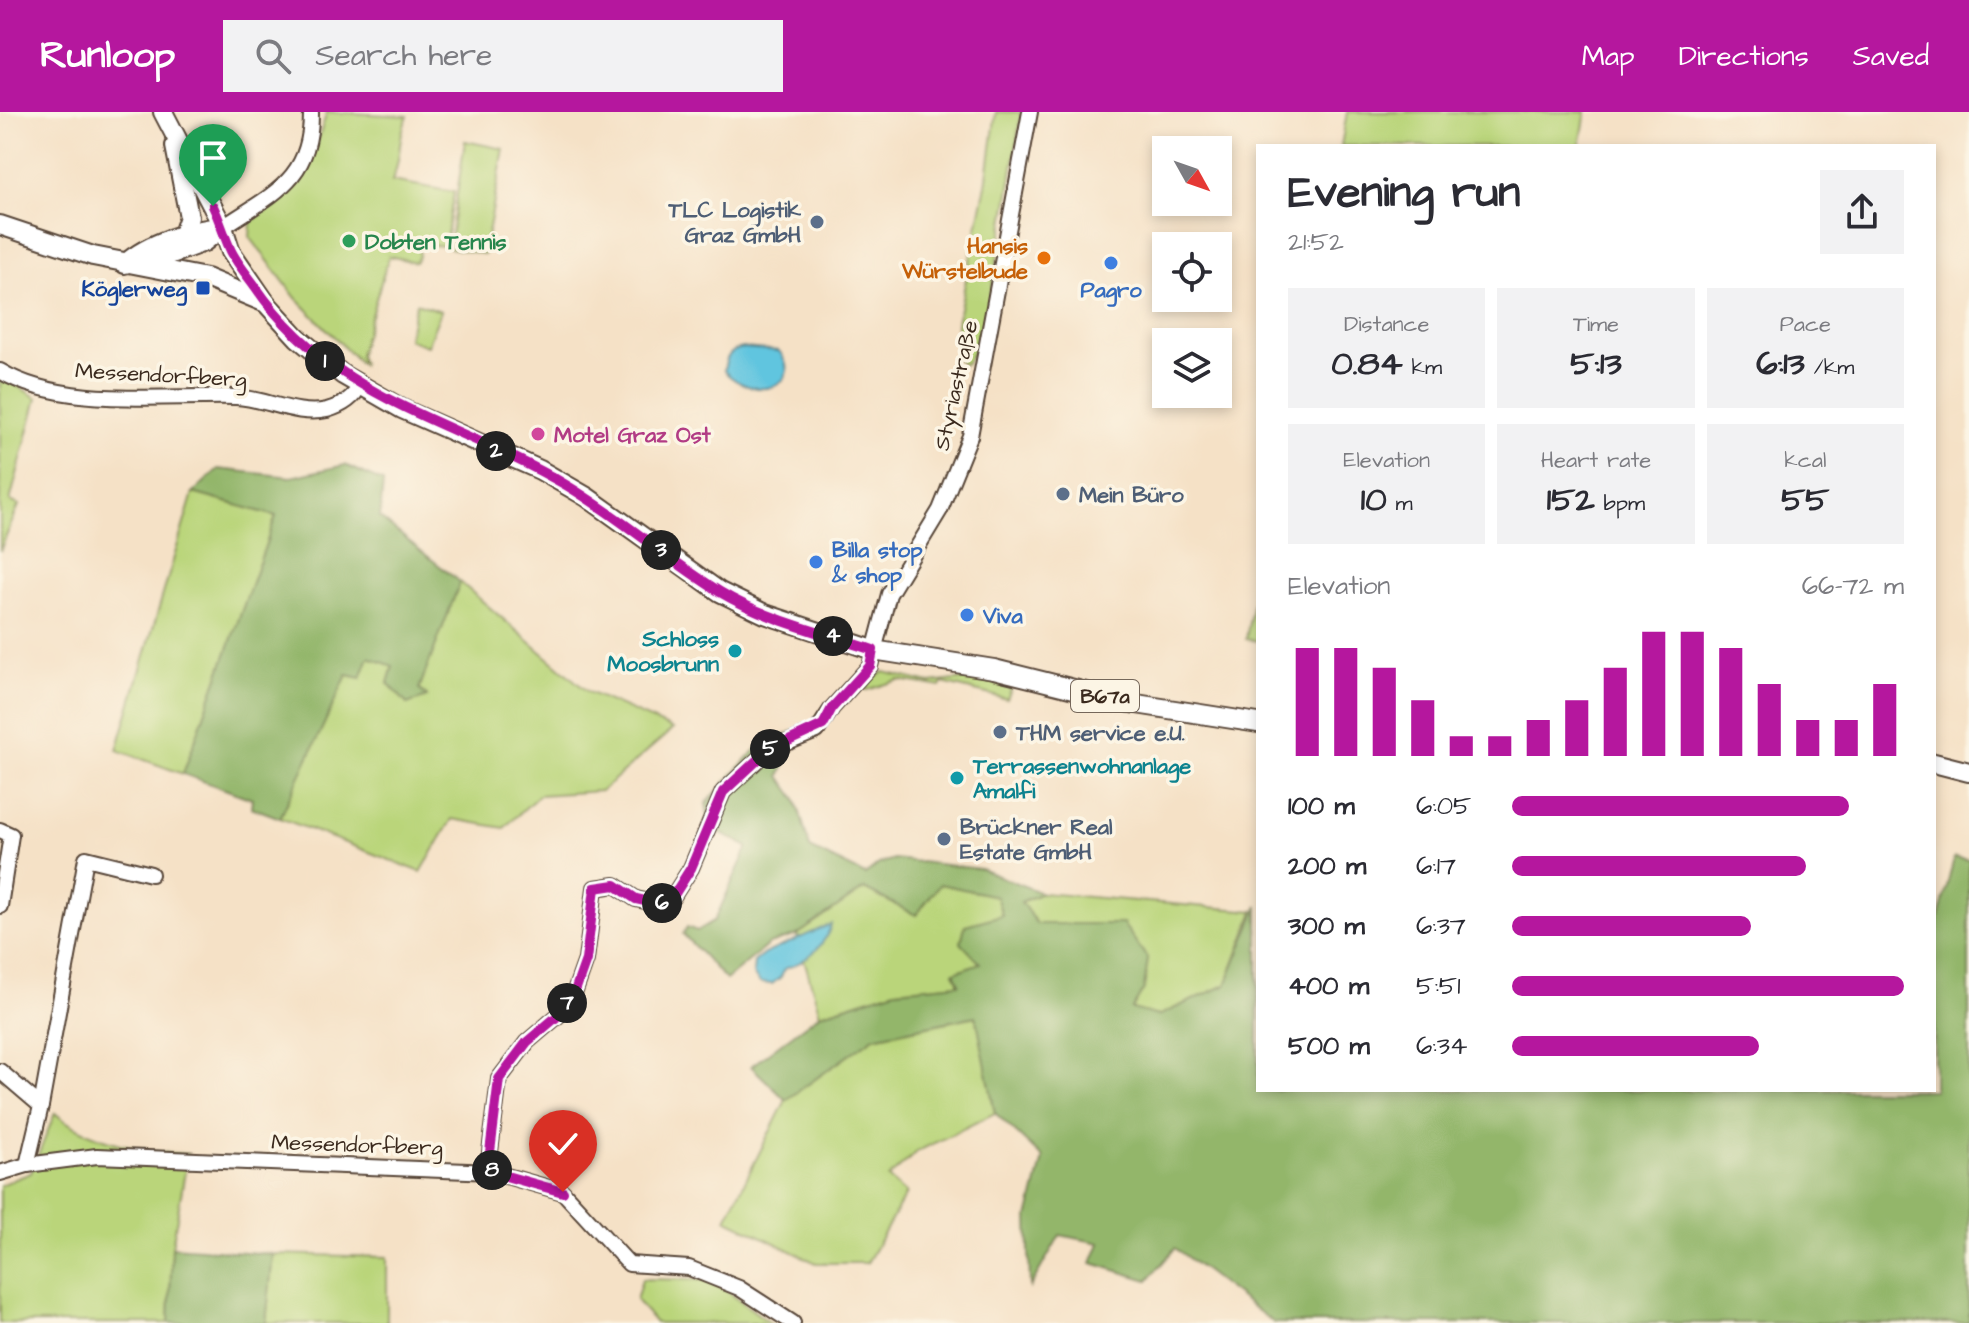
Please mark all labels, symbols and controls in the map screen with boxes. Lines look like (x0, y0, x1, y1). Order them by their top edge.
search box (223, 20, 783, 92)
text: Runloop (40, 30, 175, 82)
icon: search (251, 34, 295, 78)
text: Search here (315, 35, 492, 77)
text: Map (1582, 37, 1635, 76)
text: Directions (1679, 37, 1809, 76)
text: Saved (1853, 37, 1929, 76)
pin (179, 124, 247, 206)
icon: arrive (191, 136, 235, 180)
north arrow (1152, 136, 1232, 216)
map controls (1152, 136, 1232, 408)
text: Evening run (1288, 163, 1520, 224)
button: share (1820, 170, 1904, 254)
place label: TLC Logistik Graz GmbH (668, 195, 802, 251)
marker: TLC Logistik Graz GmbH (808, 213, 826, 231)
text: 21:52 (1288, 224, 1344, 260)
place label: Dobten Tennis (365, 227, 507, 258)
place label: Hansis Würstelbude (901, 231, 1028, 287)
marker: Dobten Tennis (340, 232, 358, 250)
button: locate (1152, 232, 1232, 312)
marker: Hansis Würstelbude (1035, 249, 1053, 267)
marker: Pagro (1102, 254, 1120, 272)
place label: Köglerweg (81, 274, 188, 306)
place label: Pagro (1080, 275, 1142, 307)
marker: Köglerweg (194, 279, 212, 297)
text: Distance (1344, 309, 1429, 340)
text: Time (1573, 309, 1619, 340)
text: Pace (1780, 309, 1831, 340)
street label: Styriastraße (926, 317, 987, 454)
button: layers (1152, 328, 1232, 408)
text: 0.84 (1331, 340, 1403, 388)
text: 5:13 (1570, 340, 1622, 388)
text: 6:13 (1756, 340, 1805, 388)
pin: 1 (305, 341, 345, 381)
text: 1 (324, 345, 326, 376)
text: km (1403, 352, 1442, 383)
text: /km (1805, 352, 1854, 383)
street label: Messendorfberg (74, 356, 247, 396)
place label: Motel Graz Ost (554, 420, 712, 451)
marker: Motel Graz Ost (529, 425, 547, 443)
pin: 2 (476, 431, 516, 471)
text: 2 (490, 435, 502, 466)
text: Elevation (1343, 445, 1430, 476)
text: Heart rate (1541, 445, 1651, 476)
text: kcal (1784, 445, 1826, 476)
text: 10 (1361, 476, 1387, 524)
text: 152 (1547, 476, 1595, 524)
text: 55 (1781, 476, 1829, 524)
place label: Mein Büro (1079, 480, 1184, 511)
marker: Mein Büro (1054, 485, 1072, 503)
text: m (1387, 488, 1413, 519)
text: bpm (1595, 488, 1645, 519)
pin: 3 (641, 530, 681, 570)
text: 3 (655, 534, 667, 565)
place label: Billa stop & shop (831, 535, 923, 591)
marker: Billa stop & shop (807, 553, 825, 571)
text: Elevation (1288, 568, 1390, 604)
text: 66–72 m (1802, 568, 1904, 604)
place label: Viva (982, 601, 1024, 632)
marker: Viva (958, 606, 976, 624)
pin: 4 (813, 616, 853, 656)
text: 4 (826, 620, 840, 651)
place label: Schloss Moosbrunn (607, 624, 719, 680)
marker: Schloss Moosbrunn (726, 642, 744, 660)
road number: B67a (1071, 680, 1139, 712)
place label: THM service e.U. (1015, 718, 1185, 749)
marker: THM service e.U. (991, 723, 1009, 741)
pin: 5 (750, 729, 790, 769)
text: 5 (762, 733, 778, 764)
place label: Terrassenwohnanlage Amalfi (972, 751, 1191, 807)
marker: Terrassenwohnanlage Amalfi (948, 769, 966, 787)
text: 100 m (1288, 788, 1355, 824)
text: 6:05 (1416, 788, 1471, 824)
place label: Brückner Real Estate GmbH (960, 812, 1113, 868)
marker: Brückner Real Estate GmbH (935, 830, 953, 848)
text: 200 m (1288, 848, 1366, 884)
text: 6:17 (1416, 848, 1456, 884)
pin: 6 (642, 883, 682, 923)
text: 6 (655, 887, 669, 918)
text: 300 m (1288, 908, 1365, 944)
text: 6:37 (1416, 908, 1466, 944)
text: 400 m (1288, 968, 1369, 1004)
text: 5:51 (1416, 968, 1460, 1004)
pin: 7 (547, 983, 587, 1023)
text: 7 (560, 987, 574, 1018)
text: 500 m (1288, 1028, 1370, 1064)
text: 6:34 (1416, 1028, 1468, 1064)
pin (529, 1110, 597, 1192)
icon: check (541, 1122, 585, 1166)
street label: Messendorfberg (271, 1127, 443, 1165)
pin: 8 (472, 1150, 512, 1190)
text: 8 (485, 1154, 499, 1185)

